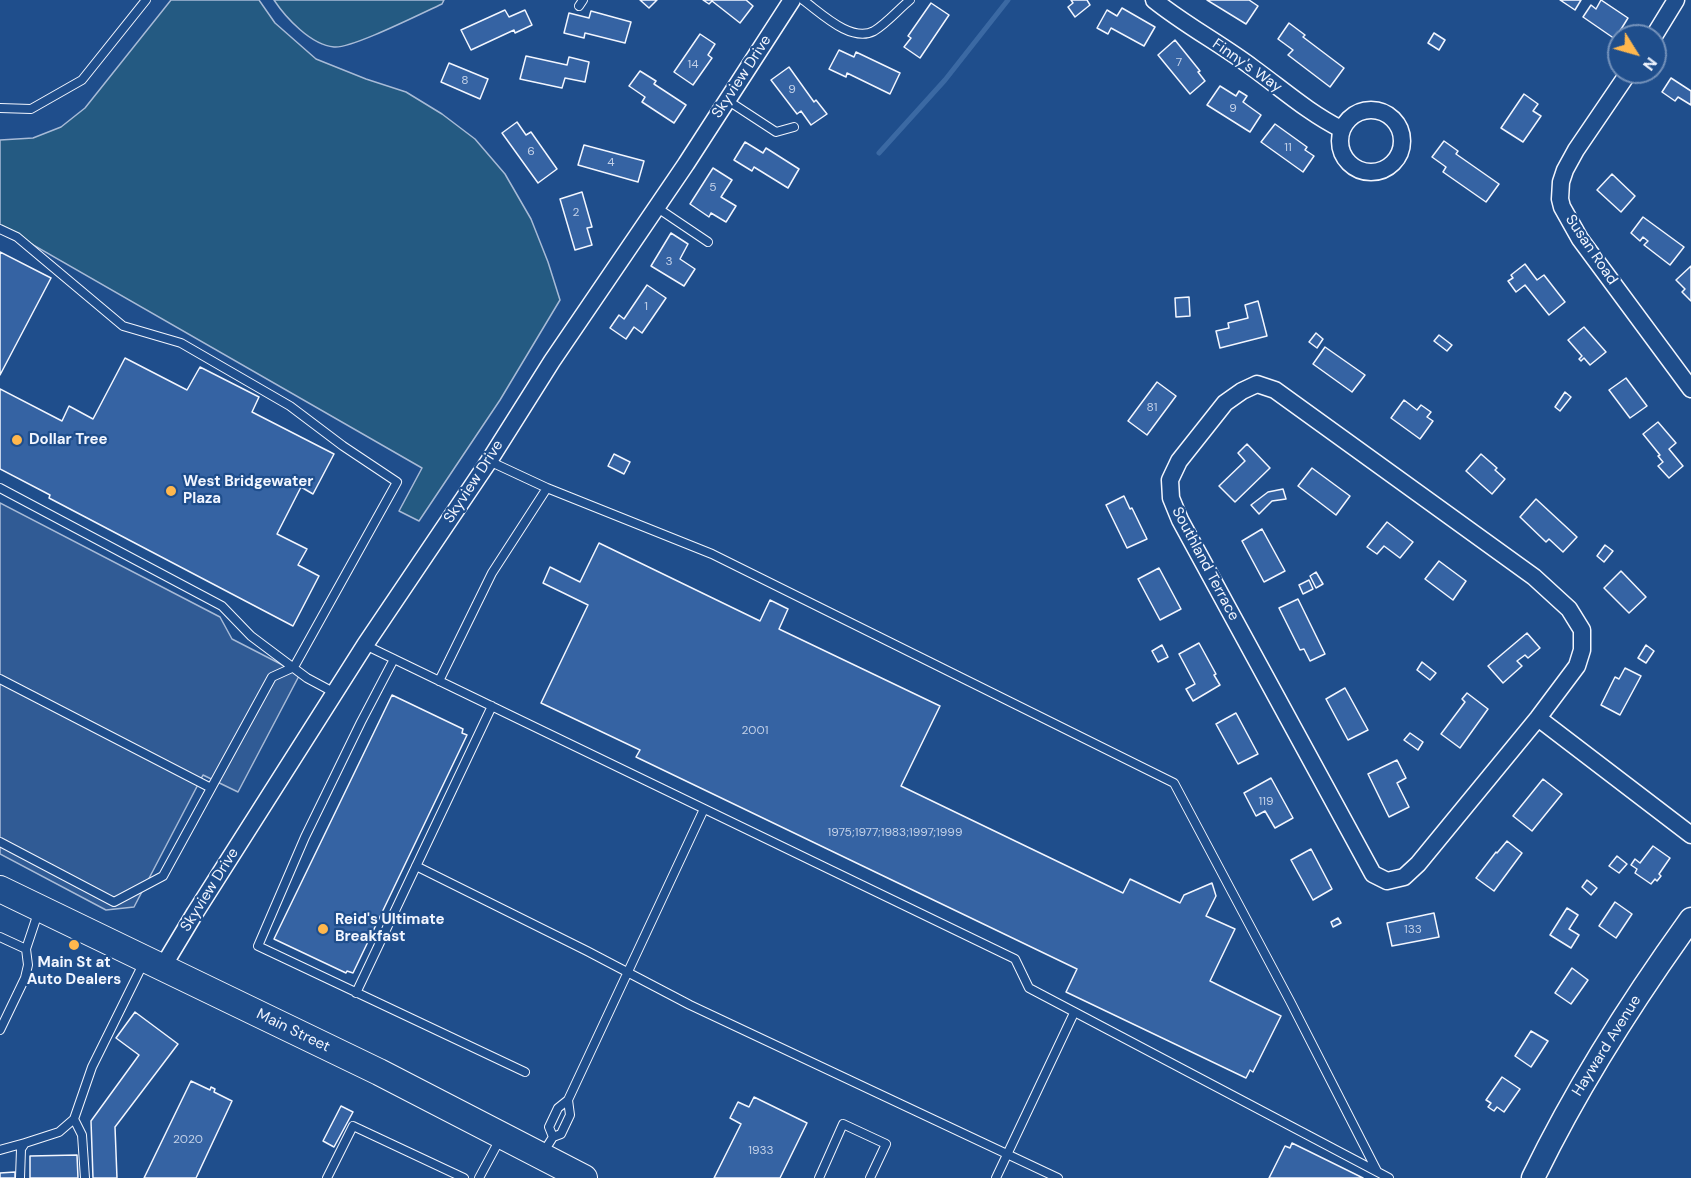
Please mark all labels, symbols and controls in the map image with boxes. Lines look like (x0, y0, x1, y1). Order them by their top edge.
north arrow (1607, 24, 1667, 84)
street label: Skyview Drive (709, 32, 775, 122)
street label: Finny's Way (1209, 35, 1285, 97)
text: N (1638, 53, 1662, 75)
house number: 7 (1176, 56, 1182, 70)
house number: 14 (687, 58, 699, 72)
house number: 8 (461, 74, 469, 88)
house number: 9 (788, 83, 796, 97)
house number: 9 (1229, 102, 1237, 116)
house number: 11 (1284, 141, 1292, 155)
house number: 6 (527, 145, 535, 159)
house number: 4 (607, 156, 615, 170)
house number: 5 (709, 181, 717, 195)
house number: 2 (573, 206, 579, 220)
street label: Susan Road (1561, 212, 1621, 288)
house number: 3 (665, 255, 673, 269)
house number: 1 (644, 300, 648, 314)
house number: 81 (1147, 401, 1157, 415)
place label: Dollar Tree (29, 431, 108, 449)
marker: Dollar Tree (10, 433, 24, 447)
street label: Skyview Drive (441, 437, 507, 527)
place label: West Bridgewater Plaza (183, 473, 313, 508)
marker: West Bridgewater Plaza (164, 484, 178, 498)
street label: Southland Terrace (1167, 504, 1243, 624)
house number: 2001 (742, 724, 768, 738)
house number: 119 (1258, 795, 1274, 809)
house number: 1975;1977;1983;1997;1999 (828, 826, 962, 840)
street label: Skyview Drive (177, 845, 243, 935)
place label: Reid's Ultimate Breakfast (335, 911, 444, 946)
marker: Reid's Ultimate Breakfast (316, 922, 330, 936)
house number: 133 (1404, 923, 1422, 937)
marker: Main St at Auto Dealers (67, 938, 81, 952)
place label: Main St at Auto Dealers (27, 954, 121, 989)
street label: Hayward Avenue (1569, 992, 1645, 1100)
street label: Main Street (253, 1005, 333, 1057)
house number: 2020 (173, 1133, 203, 1147)
house number: 1933 (748, 1144, 774, 1158)

